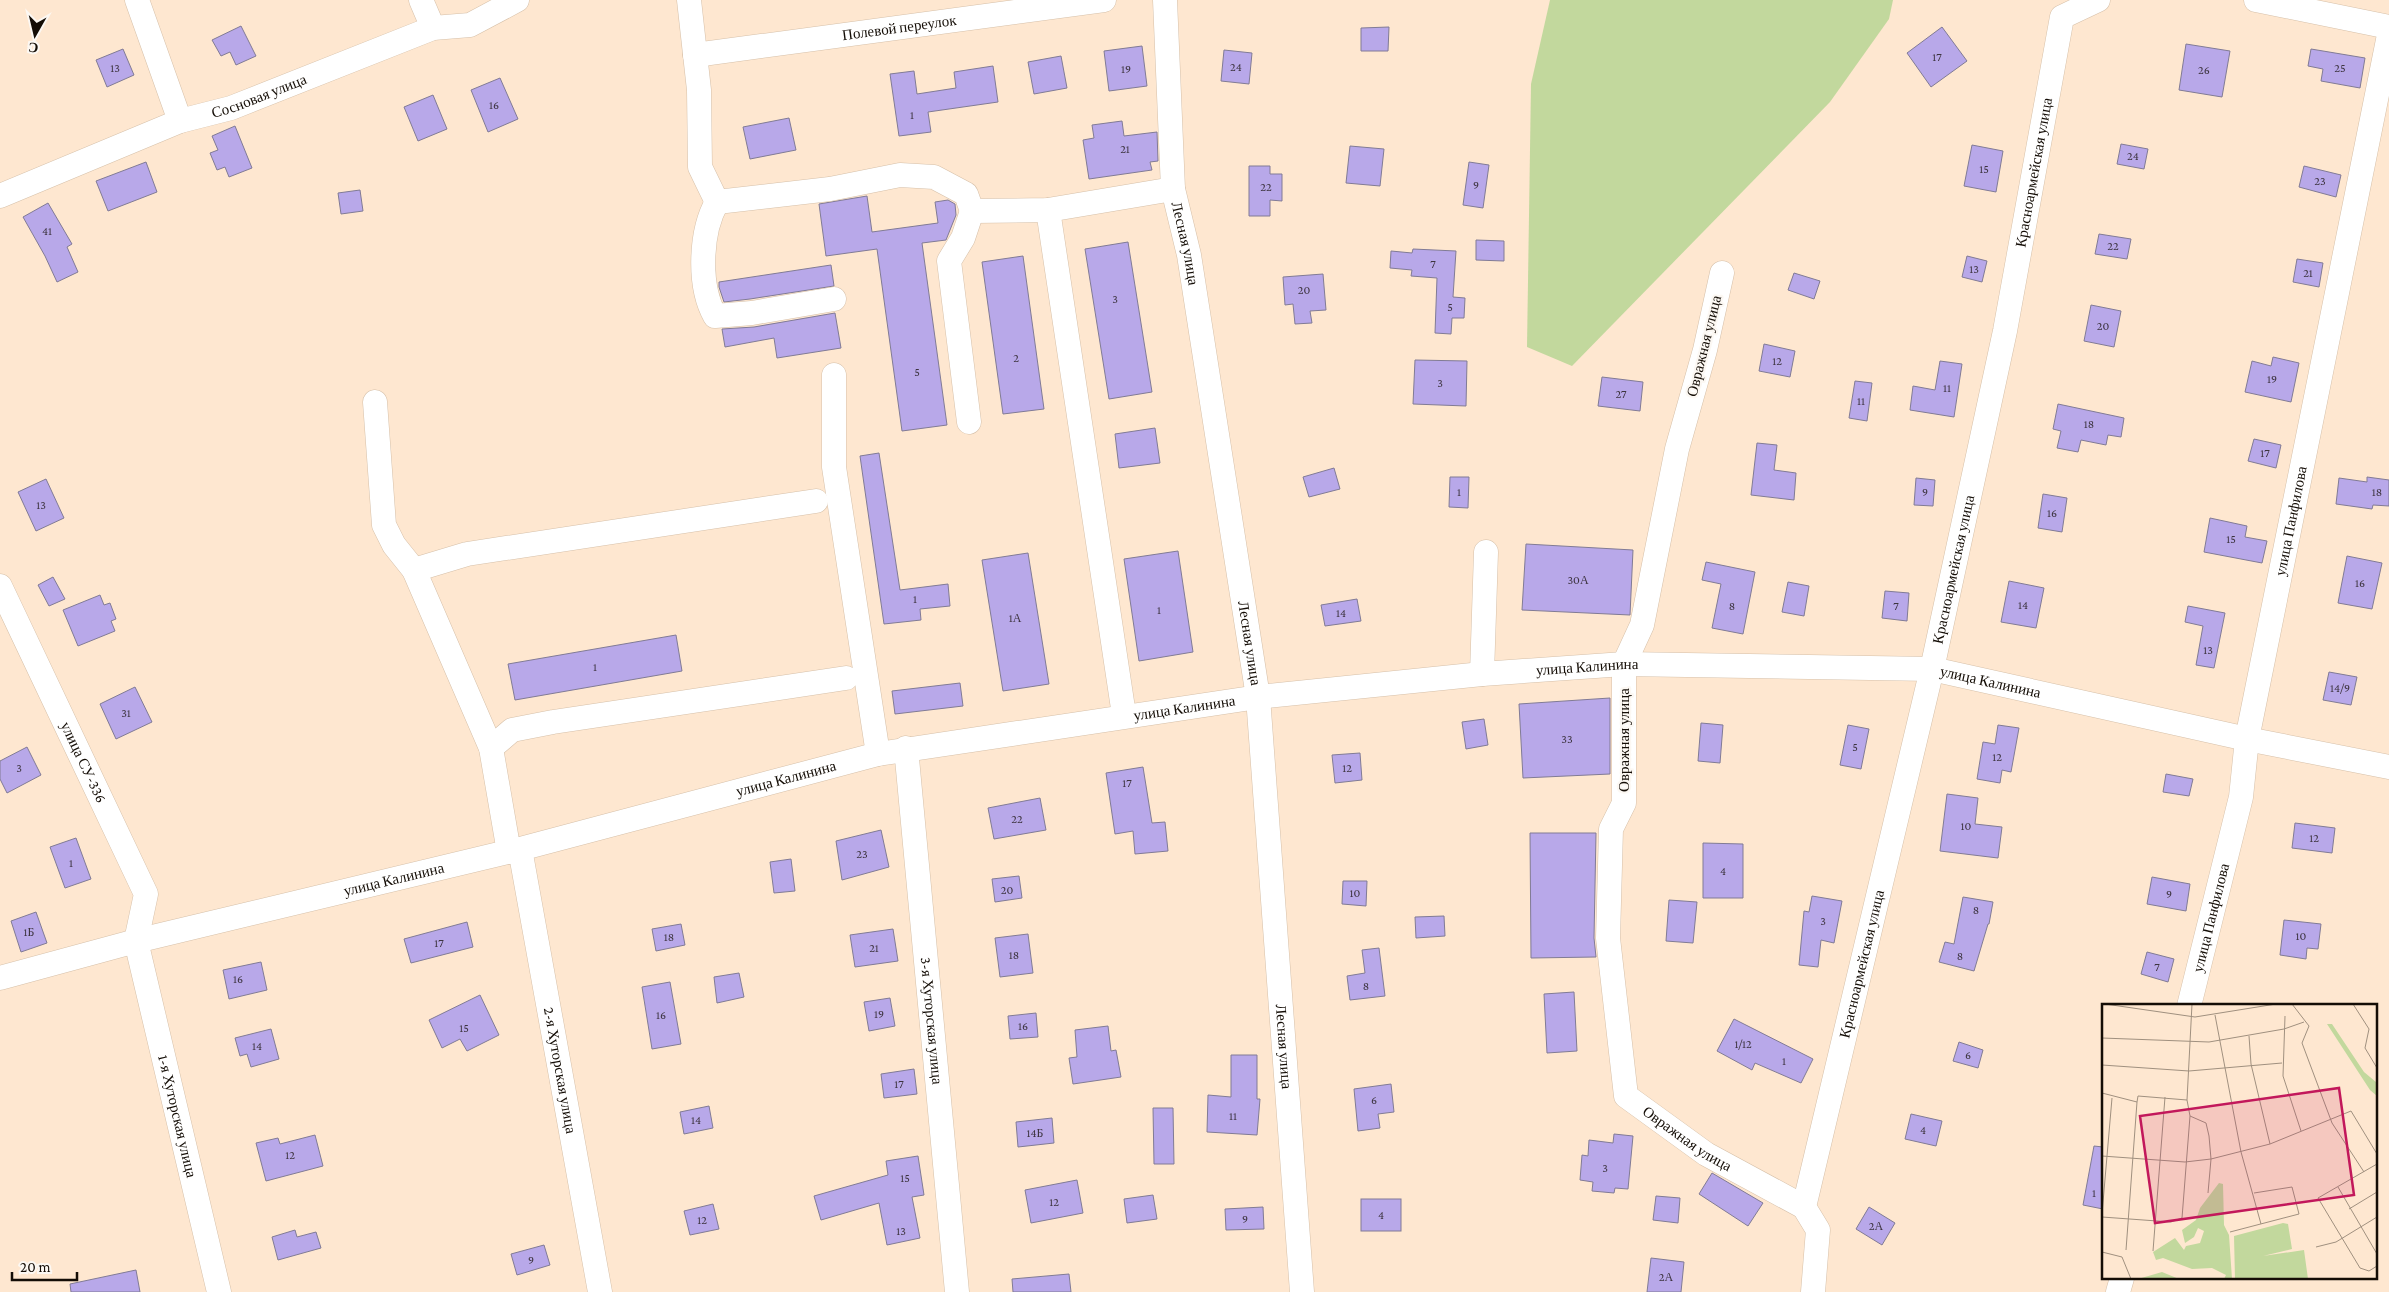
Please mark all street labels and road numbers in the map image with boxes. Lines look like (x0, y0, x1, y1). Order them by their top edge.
street label: Полевой переулок (841, 12, 958, 43)
street label: Сосновая улица (210, 71, 309, 121)
street label: Красноармейская улица (2012, 96, 2055, 249)
street label: Лесная улица (1168, 200, 1202, 287)
street label: Овражная улица (1684, 293, 1724, 398)
street label: улица Панфилова (2272, 464, 2310, 577)
street label: Красноармейская улица (1930, 493, 1977, 645)
street label: Лесная улица (1235, 600, 1264, 687)
street label: улица Калинина (1535, 656, 1639, 678)
street label: улица Калинина (1939, 663, 2043, 701)
street label: Овражная улица (1616, 688, 1632, 792)
street label: улица Калинина (1132, 692, 1237, 724)
street label: улица СУ-336 (58, 719, 109, 805)
street label: улица Калинина (734, 757, 838, 799)
street label: улица Калинина (342, 859, 446, 899)
street label: улица Панфилова (2190, 861, 2232, 974)
street label: Красноармейская улица (1836, 888, 1887, 1040)
street label: 3-я Хуторская улица (918, 956, 946, 1086)
street label: Лесная улица (1273, 1003, 1295, 1090)
street label: 2-я Хуторская улица (541, 1006, 579, 1135)
street label: 1-я Хуторская улица (155, 1053, 200, 1180)
street label: Овражная улица (1640, 1103, 1735, 1174)

